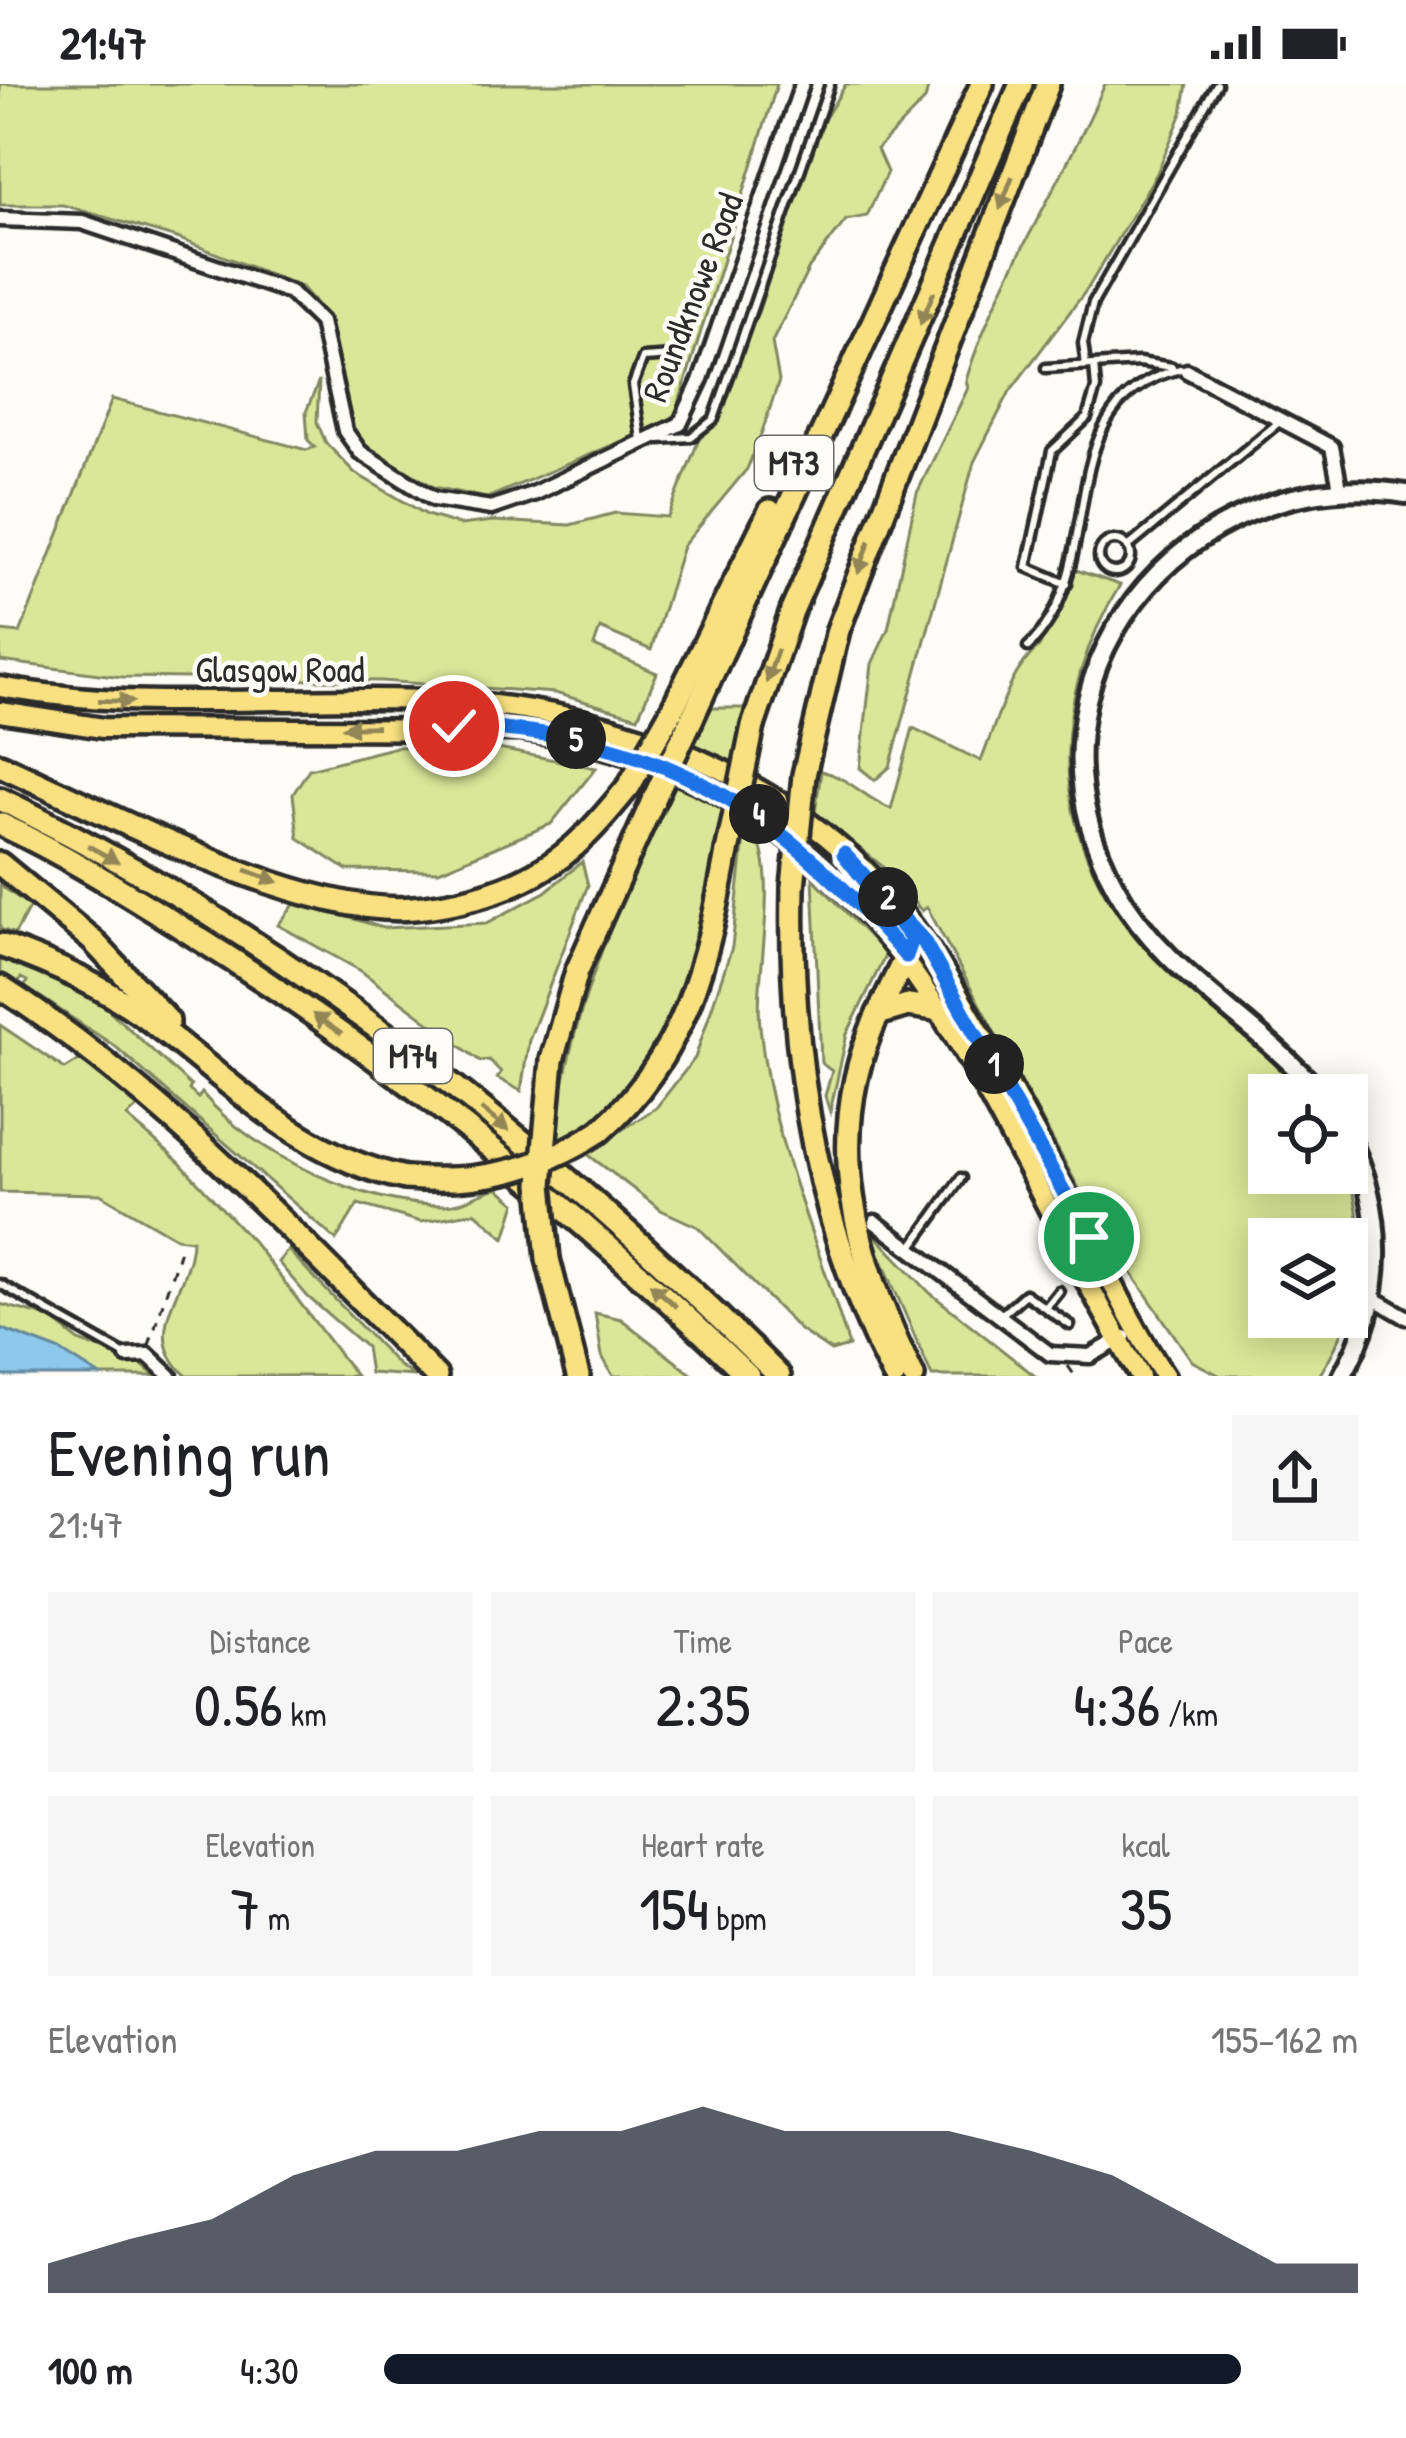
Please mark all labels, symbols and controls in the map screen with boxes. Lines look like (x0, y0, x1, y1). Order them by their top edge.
text: 21:47 (60, 12, 147, 73)
one-way arrow (995, 175, 1014, 211)
street label: Roundknowe Road (629, 186, 754, 408)
one-way arrow (917, 291, 937, 326)
road number: M73 (755, 436, 833, 490)
one-way arrow (854, 539, 873, 575)
street label: Glasgow Road (195, 644, 365, 693)
one-way arrow (762, 648, 780, 684)
pin (403, 675, 505, 777)
one-way arrow (98, 691, 136, 710)
icon: check (421, 693, 487, 759)
pin: 5 (546, 709, 606, 769)
one-way arrow (340, 717, 378, 736)
text: 5 (569, 717, 583, 761)
pin: 4 (729, 784, 789, 844)
text: 4 (753, 792, 765, 836)
one-way arrow (86, 843, 121, 864)
pin: 2 (858, 867, 918, 927)
one-way arrow (244, 868, 280, 886)
text: 2 (880, 875, 896, 919)
one-way arrow (311, 1013, 344, 1036)
road number: M74 (374, 1029, 452, 1083)
pin: 1 (964, 1034, 1024, 1094)
text: 1 (988, 1042, 1000, 1086)
map controls (1248, 1074, 1368, 1338)
button: locate (1248, 1074, 1368, 1194)
one-way arrow (480, 1106, 510, 1132)
pin (1038, 1186, 1140, 1288)
icon: arrive (1056, 1204, 1122, 1270)
button: layers (1248, 1218, 1368, 1338)
one-way arrow (649, 1282, 678, 1309)
text: Evening run (48, 1407, 330, 1497)
button: share (1232, 1415, 1358, 1541)
text: 21:47 (48, 1497, 123, 1550)
text: Distance (210, 1619, 311, 1663)
text: Time (674, 1619, 732, 1663)
text: Pace (1118, 1619, 1173, 1663)
text: 0.56 (194, 1663, 283, 1745)
text: 2:35 (656, 1663, 750, 1745)
text: 4:36 (1073, 1663, 1160, 1745)
text: km (283, 1692, 327, 1736)
text: /km (1160, 1692, 1218, 1736)
text: Elevation (206, 1823, 315, 1867)
text: Heart rate (641, 1823, 765, 1867)
text: kcal (1122, 1823, 1170, 1867)
text: 7 (230, 1867, 260, 1949)
text: 154 (639, 1867, 709, 1949)
text: 35 (1120, 1867, 1172, 1949)
text: m (260, 1896, 290, 1940)
text: bpm (709, 1896, 767, 1940)
text: Elevation (48, 2012, 178, 2065)
text: 155–162 m (1211, 2012, 1358, 2065)
text: 100 m (48, 2343, 133, 2396)
text: 4:30 (240, 2343, 299, 2396)

